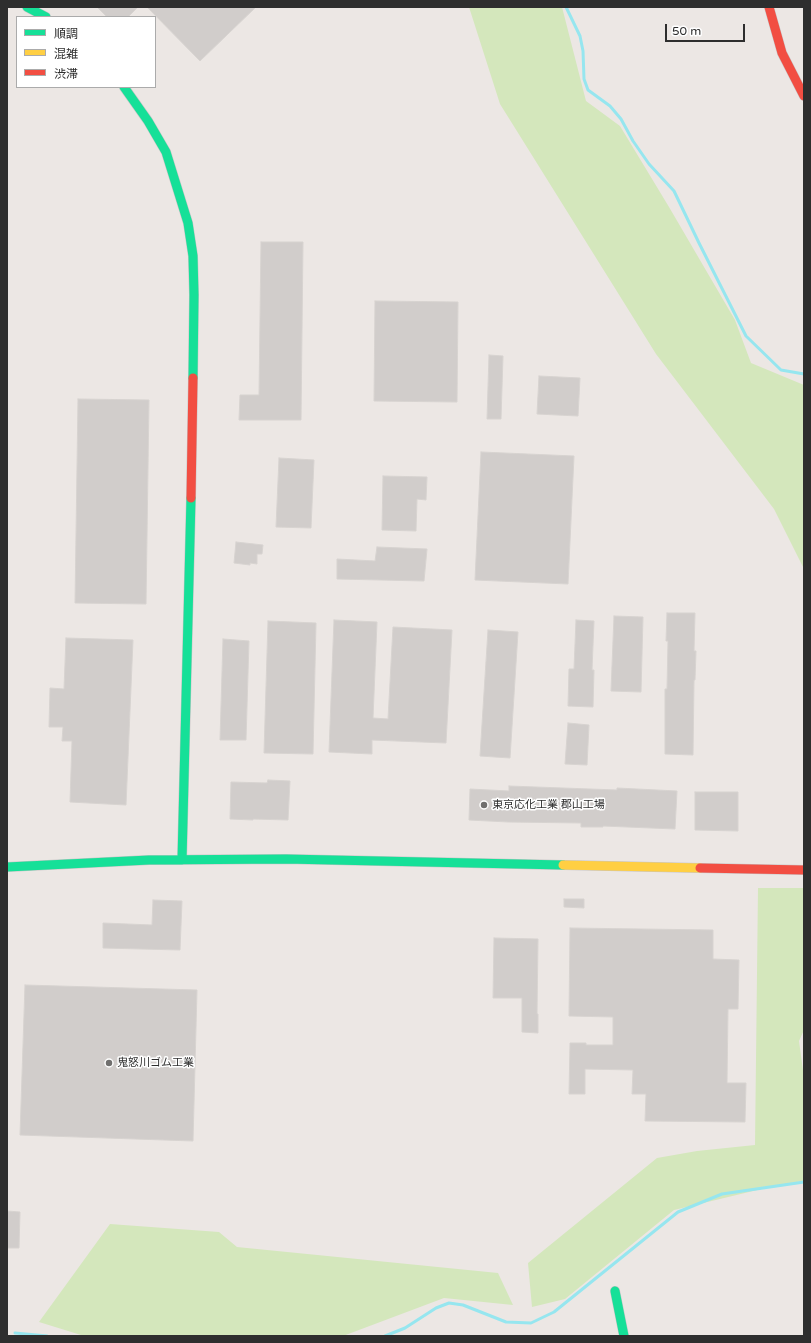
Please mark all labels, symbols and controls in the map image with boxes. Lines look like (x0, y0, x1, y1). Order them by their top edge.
legend (16, 16, 156, 88)
scale bar (667, 16, 747, 42)
text: 50 m (672, 24, 701, 38)
text: 順調 (54, 27, 78, 41)
text: 混雑 (54, 47, 78, 61)
text: 渋滞 (54, 67, 78, 81)
place label: 東京応化工業 郡山工場 (492, 798, 605, 812)
marker: 東京応化工業 郡山工場 (479, 800, 489, 810)
place label: 鬼怒川ゴム工業 (117, 1056, 194, 1070)
marker: 鬼怒川ゴム工業 (104, 1058, 114, 1068)

